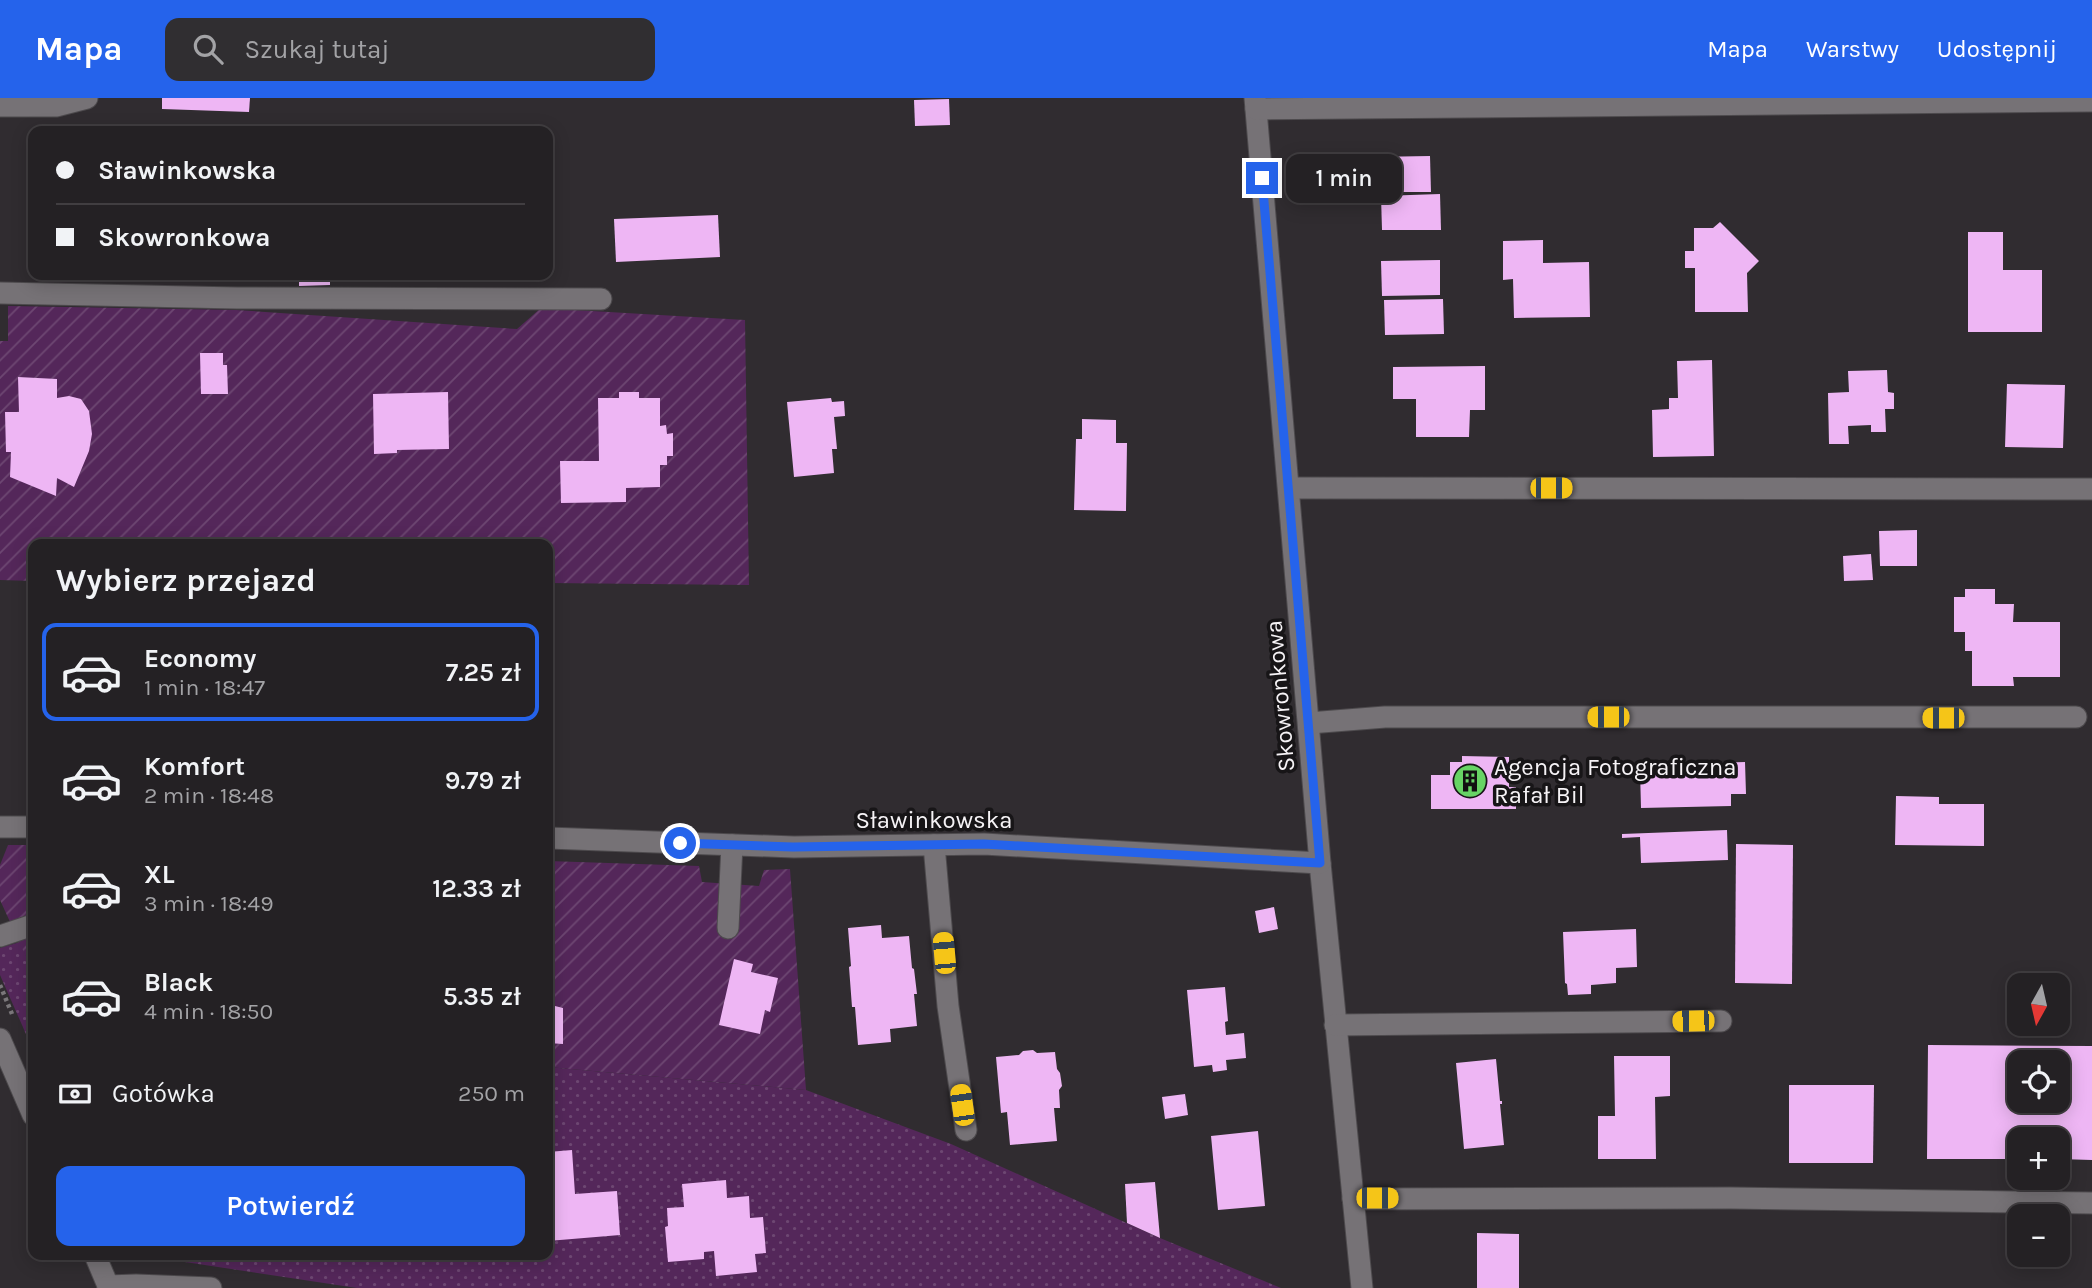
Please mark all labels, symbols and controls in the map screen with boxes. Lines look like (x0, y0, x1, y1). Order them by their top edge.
search box (165, 18, 655, 81)
text: Mapa (35, 30, 123, 68)
icon: search (189, 30, 227, 68)
text: Szukaj tutaj (245, 34, 389, 65)
text: Mapa (1707, 35, 1768, 63)
text: Warstwy (1806, 35, 1899, 63)
text: Udostępnij (1937, 35, 2057, 63)
callout: 1 min (1286, 154, 1402, 202)
text: Sławinkowska (98, 155, 276, 186)
route end (1246, 162, 1278, 194)
text: 1 min (1315, 165, 1373, 192)
text: Skowronkowa (98, 222, 271, 253)
car (1531, 478, 1573, 499)
text: Wybierz przejazd (56, 562, 316, 599)
street label: Skowronkowa (1259, 619, 1301, 773)
icon: car (60, 641, 123, 704)
text: Economy (144, 643, 256, 674)
text: 7.25 zł (445, 657, 521, 688)
text: 1 min · 18:47 (144, 674, 265, 701)
car (1588, 707, 1630, 728)
car (1923, 708, 1965, 729)
icon: car (60, 749, 123, 812)
text: Komfort (144, 751, 245, 782)
place label: Agencja Fotograficzna Rafał Bil (1494, 753, 1736, 809)
building icon: Agencja Fotograficzna Rafał Bil (1451, 762, 1489, 800)
text: 9.79 zł (445, 765, 521, 796)
text: 2 min · 18:48 (144, 782, 274, 809)
street label: Sławinkowska (856, 806, 1012, 834)
route start (664, 827, 696, 859)
icon: car (60, 857, 123, 920)
text: XL (144, 859, 175, 890)
text: 12.33 zł (432, 873, 521, 904)
text: 3 min · 18:49 (144, 890, 274, 917)
car (932, 931, 957, 975)
icon: car (60, 965, 123, 1028)
text: Black (144, 967, 213, 998)
north arrow (2007, 973, 2070, 1036)
map controls (2007, 973, 2070, 1267)
text: 5.35 zł (443, 981, 521, 1012)
text: 4 min · 18:50 (144, 998, 273, 1025)
car (1672, 1010, 1715, 1032)
button: locate (2007, 1050, 2070, 1113)
icon: cash (56, 1075, 94, 1113)
text: Gotówka (112, 1078, 215, 1109)
text: 250 m (458, 1080, 525, 1107)
car (949, 1083, 976, 1127)
button: + (2007, 1127, 2070, 1190)
button: Potwierdź (56, 1166, 525, 1246)
car (1357, 1188, 1399, 1209)
button: − (2007, 1204, 2070, 1267)

